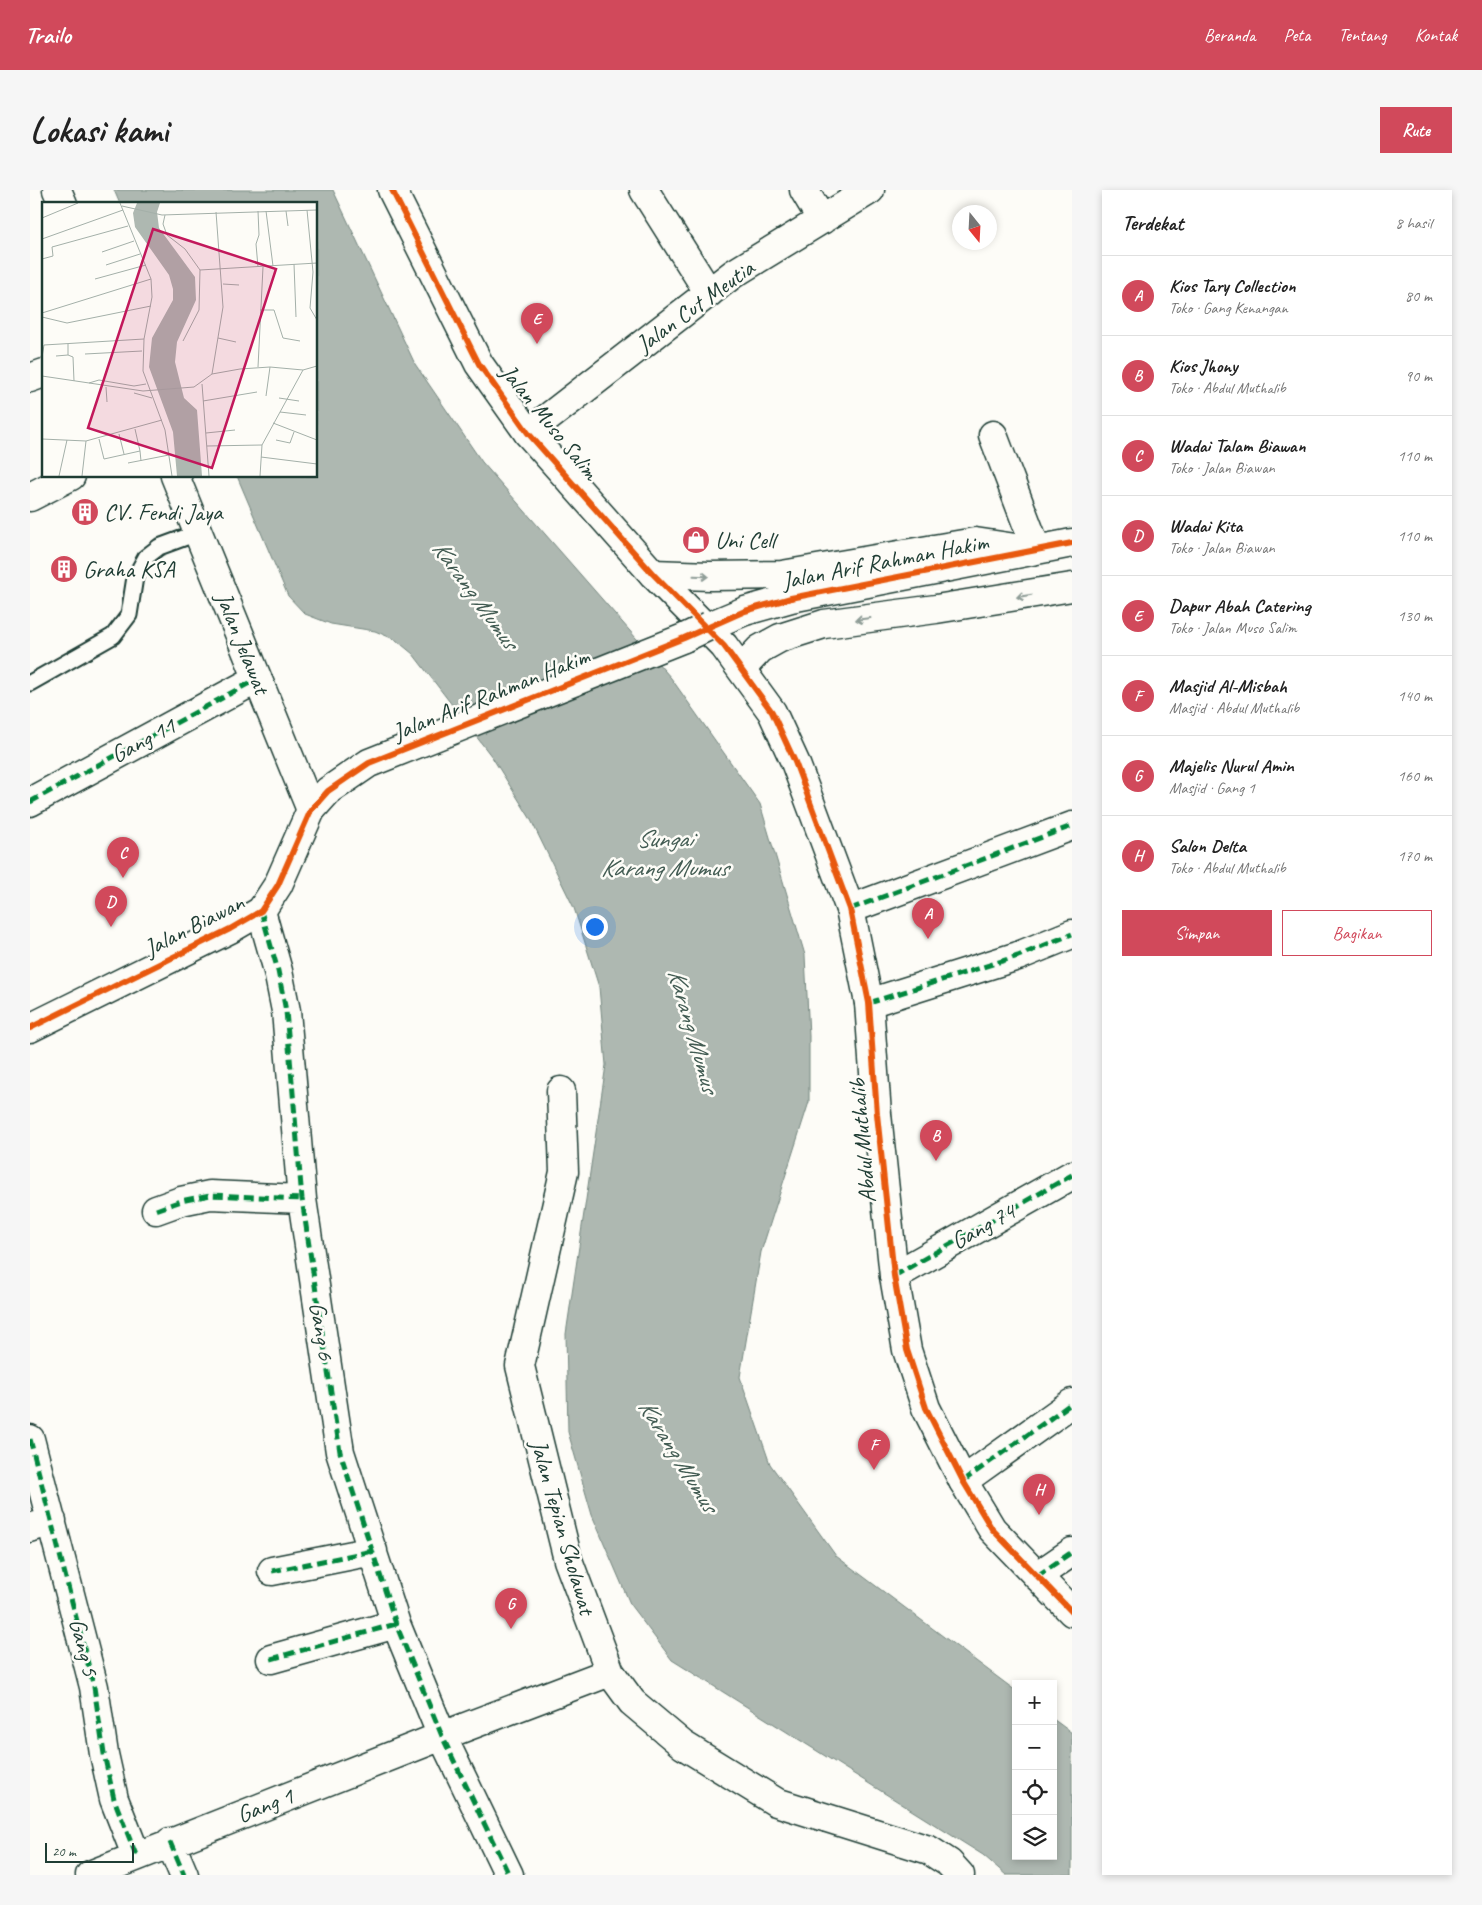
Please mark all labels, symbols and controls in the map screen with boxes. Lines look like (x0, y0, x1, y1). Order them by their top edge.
text: Trailo (25, 20, 71, 50)
text: Beranda (1204, 24, 1255, 46)
text: Peta (1283, 24, 1310, 46)
text: Tentang (1338, 24, 1387, 46)
text: Kontak (1415, 24, 1457, 46)
button: Rute (1380, 107, 1452, 153)
text: Lokasi kami (30, 108, 168, 153)
inset map (42, 202, 318, 478)
north arrow (952, 205, 997, 250)
text: Terdekat (1122, 210, 1183, 236)
text: 8 hasil (1395, 213, 1432, 233)
street label: Jalan Cut Meutia (629, 252, 761, 360)
text: Kios Tary Collection (1169, 274, 1296, 298)
text: A (1134, 286, 1142, 306)
text: 80 m (1405, 286, 1432, 306)
text: Toko · Gang Kenangan (1169, 298, 1288, 318)
pin: E (521, 303, 553, 344)
text: Kios Jhony (1169, 354, 1238, 378)
street label: Jalan Muso Salim (493, 357, 607, 487)
text: B (1134, 366, 1142, 386)
text: 90 m (1405, 366, 1432, 386)
text: Toko · Abdul Muthalib (1169, 378, 1286, 398)
text: Wadai Talam Biawan (1169, 434, 1305, 458)
text: C (1134, 446, 1142, 466)
text: 110 m (1398, 446, 1432, 466)
text: Toko · Jalan Biawan (1169, 458, 1275, 478)
building icon: CV. Fendi Jaya (70, 497, 100, 527)
place label: CV. Fendi Jaya (104, 497, 224, 527)
text: Wadai Kita (1169, 514, 1242, 538)
shop icon: Uni Cell (681, 525, 711, 555)
place label: Uni Cell (715, 525, 779, 555)
street label: Jalan Arif Rahman Hakim (778, 526, 991, 596)
text: D (1133, 526, 1143, 546)
text: 110 m (1398, 526, 1432, 546)
water label: Karang Mumus (425, 534, 528, 659)
text: Toko · Jalan Biawan (1169, 538, 1275, 558)
building icon: Graha KSA (49, 554, 79, 584)
place label: Graha KSA (83, 554, 176, 584)
one-way arrow (693, 571, 709, 581)
street label: Jalan Jelawat (209, 587, 278, 700)
one-way arrow (1016, 591, 1032, 601)
text: Dapur Abah Catering (1169, 594, 1310, 618)
text: E (1134, 606, 1142, 626)
text: 130 m (1398, 606, 1432, 626)
one-way arrow (856, 614, 872, 624)
text: Toko · Jalan Muso Salim (1169, 618, 1296, 638)
street label: Jalan Arif Rahman Hakim (387, 641, 594, 748)
text: Masjid Al-Misbah (1169, 674, 1287, 698)
text: F (1134, 686, 1142, 706)
text: 140 m (1398, 686, 1432, 706)
text: Masjid · Abdul Muthalib (1169, 698, 1299, 718)
street label: Gang 11 (106, 710, 182, 769)
text: Majelis Nurul Amin (1169, 754, 1294, 778)
text: G (1134, 766, 1142, 786)
text: 160 m (1398, 766, 1432, 786)
text: Masjid · Gang 1 (1169, 778, 1255, 798)
water label: Sungai Karang Mumus (601, 823, 732, 884)
text: Salon Delta (1169, 834, 1246, 858)
pin: C (107, 837, 139, 878)
text: H (1133, 846, 1143, 866)
text: 170 m (1398, 846, 1432, 866)
text: Toko · Abdul Muthalib (1169, 858, 1286, 878)
pin: D (95, 886, 127, 927)
street label: Jalan Biawan (138, 887, 250, 963)
pin: A (912, 898, 944, 939)
button: Simpan (1122, 910, 1272, 956)
button: Bagikan (1282, 910, 1432, 956)
your location (582, 914, 608, 940)
water label: Karang Mumus (660, 965, 727, 1100)
street label: Abdul Muthalib (841, 1076, 882, 1204)
pin: B (920, 1120, 952, 1161)
street label: Gang 74 (946, 1195, 1022, 1256)
street label: Gang 6 (303, 1300, 342, 1363)
water label: Karang Mumus (631, 1393, 728, 1521)
pin: F (858, 1429, 890, 1470)
street label: Jalan Tepian Sholawat (523, 1435, 603, 1620)
pin: H (1023, 1474, 1055, 1515)
pin: G (495, 1588, 527, 1629)
street label: Gang 5 (62, 1615, 106, 1680)
map controls (1012, 1680, 1057, 1860)
button: + (1012, 1680, 1057, 1725)
button: − (1012, 1725, 1057, 1770)
button: locate (1012, 1770, 1057, 1815)
street label: Gang 1 (232, 1780, 299, 1829)
button: layers (1012, 1815, 1057, 1860)
scale bar (45, 1840, 134, 1863)
text: 20 m (52, 1843, 76, 1860)

